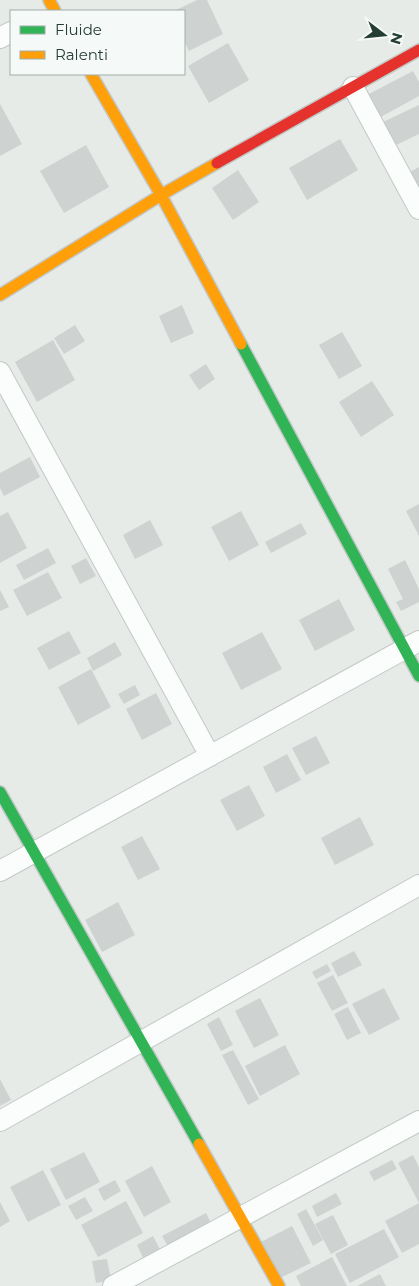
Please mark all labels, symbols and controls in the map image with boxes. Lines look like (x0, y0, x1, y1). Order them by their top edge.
legend (10, 10, 185, 75)
north arrow (359, 10, 409, 60)
text: Fluide (55, 20, 102, 39)
text: N (386, 31, 407, 47)
text: Ralenti (55, 45, 108, 64)

